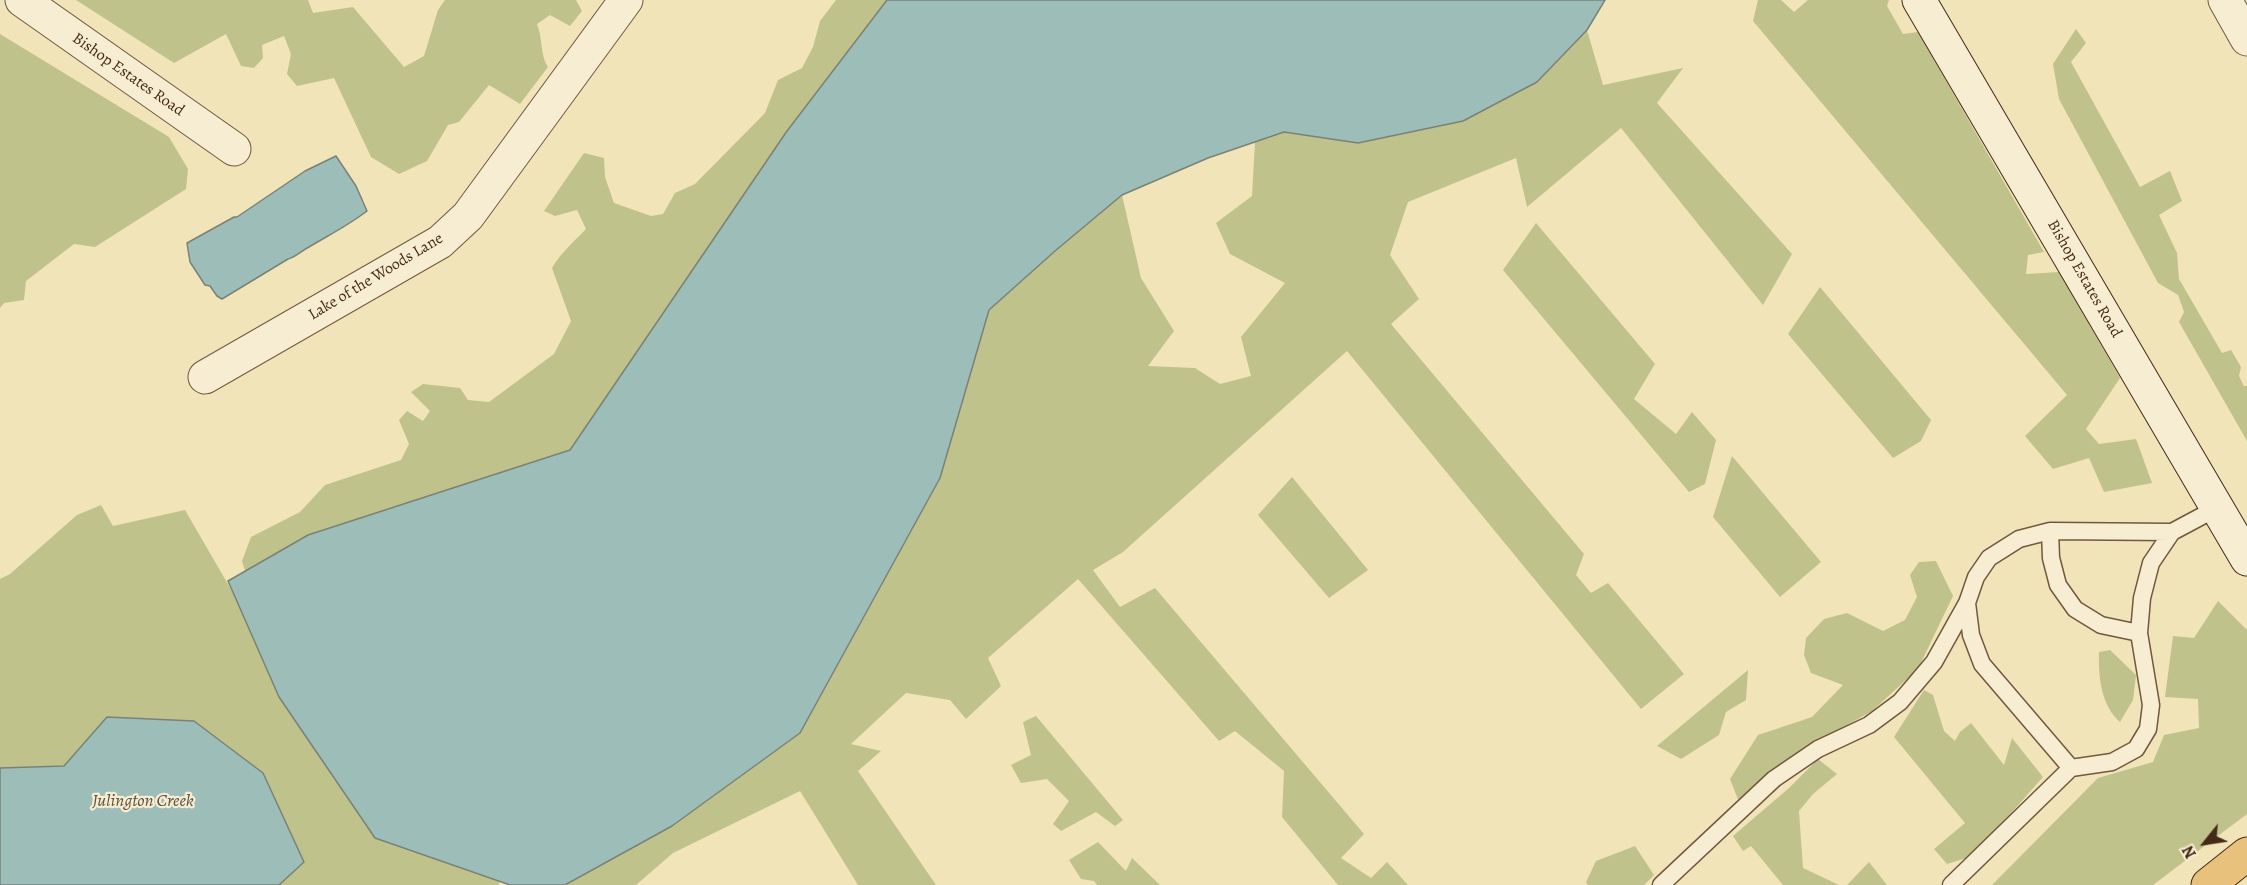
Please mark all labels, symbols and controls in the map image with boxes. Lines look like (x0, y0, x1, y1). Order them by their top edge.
street label: Bishop Estates Road (68, 29, 188, 121)
street label: Bishop Estates Road (2043, 217, 2125, 341)
street label: Lake of the Woods Lane (305, 229, 447, 325)
water label: Julington Creek (92, 791, 194, 813)
north arrow (2175, 813, 2235, 873)
text: N (2177, 841, 2202, 863)

